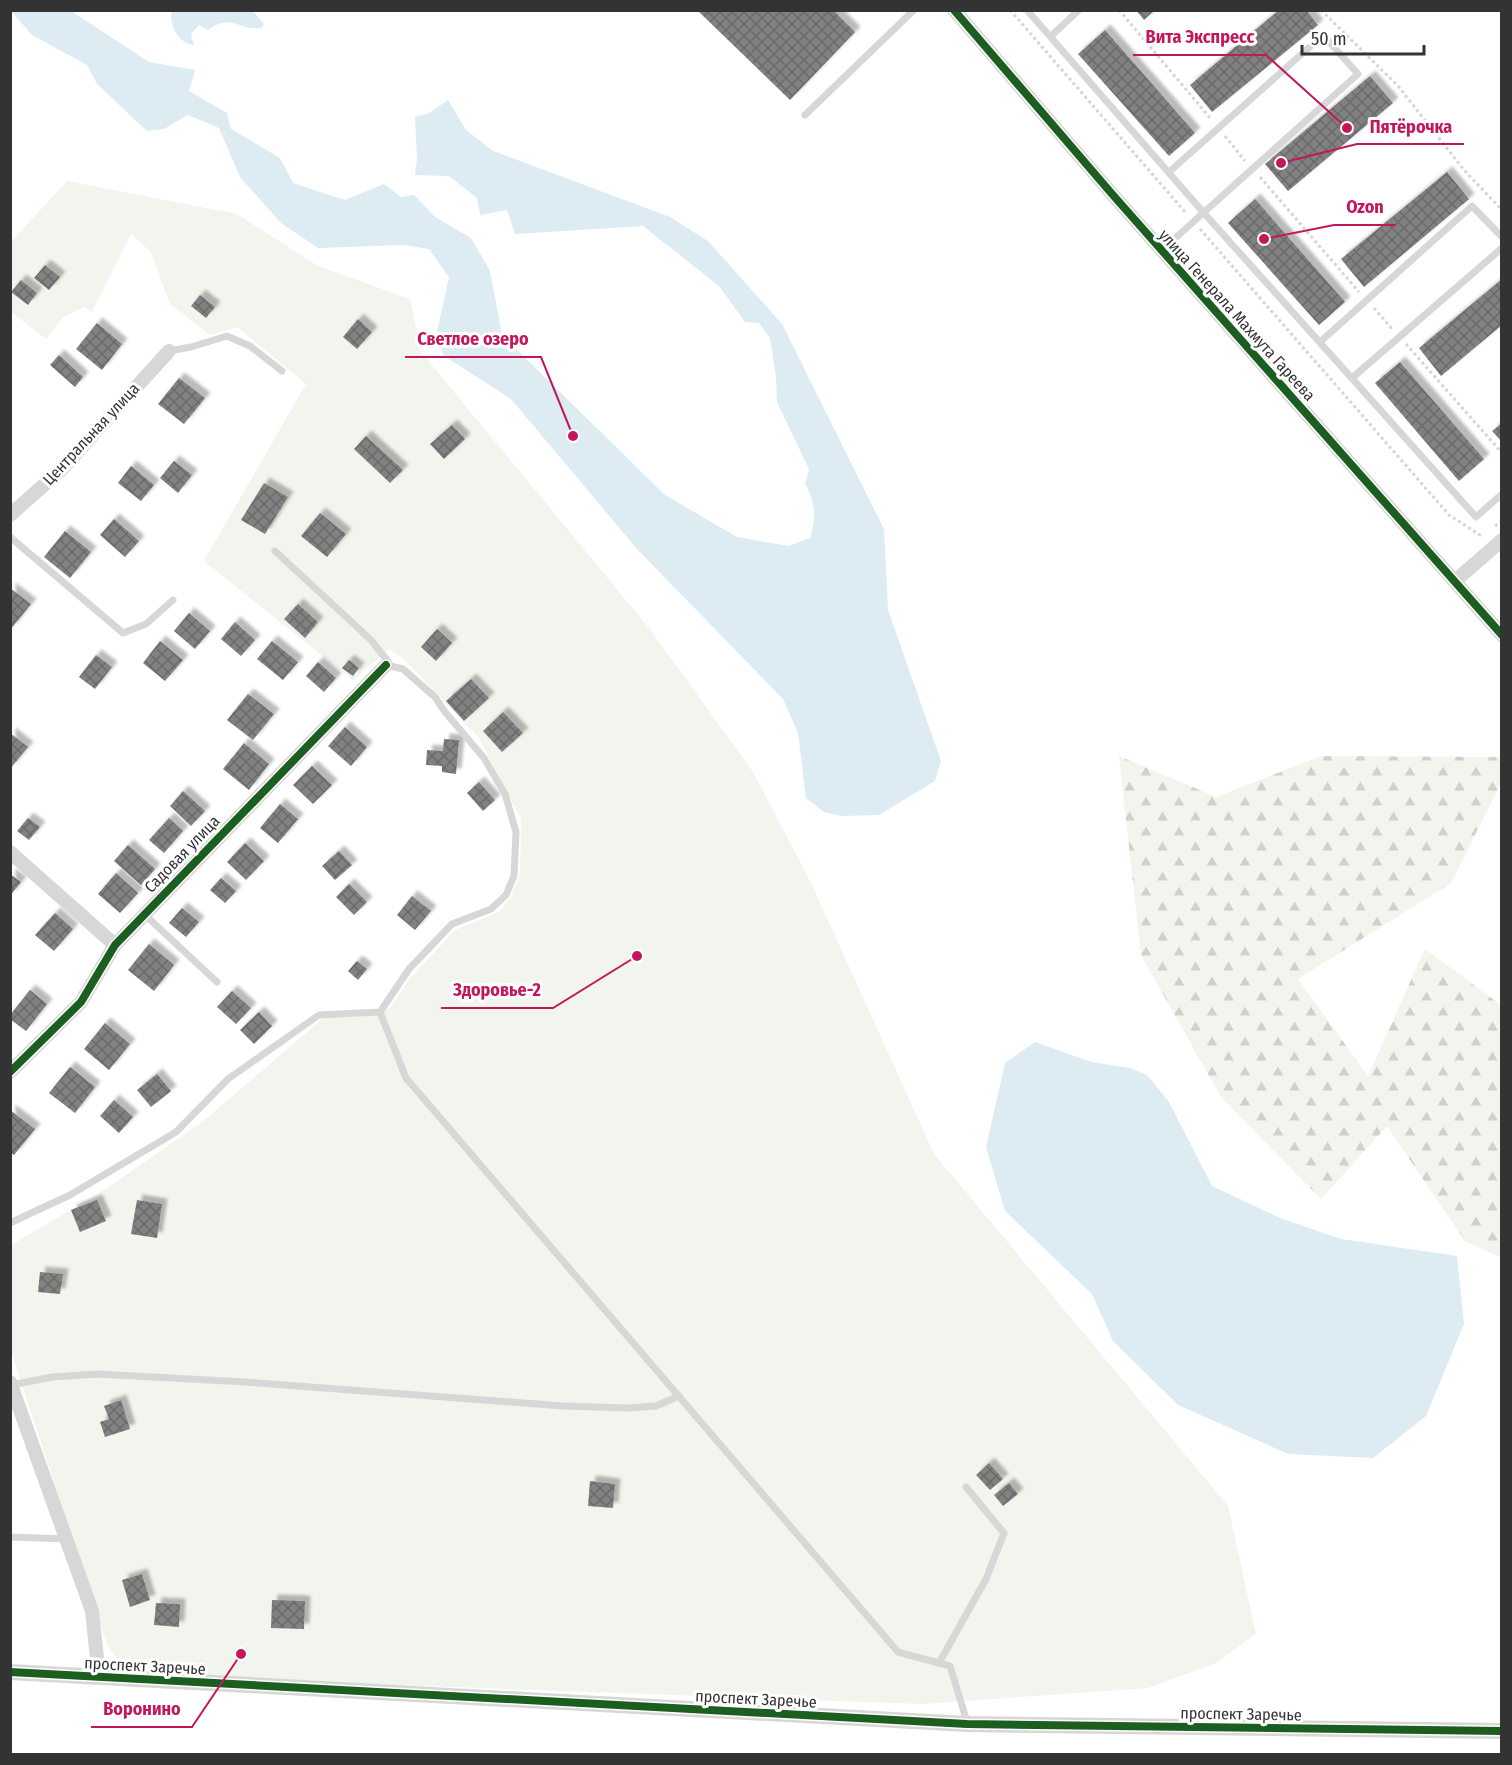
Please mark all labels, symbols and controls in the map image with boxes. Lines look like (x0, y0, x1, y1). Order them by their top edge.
scale bar (1302, 18, 1424, 56)
callout: Вита Экспресс (1133, 19, 1266, 55)
text: Вита Экспресс (1146, 26, 1255, 48)
text: 50 m (1311, 28, 1347, 50)
callout: Пятёрочка (1357, 108, 1464, 144)
text: Пятёрочка (1370, 116, 1452, 138)
callout: Ozon (1334, 189, 1396, 225)
text: Ozon (1346, 196, 1384, 218)
street label: улица Генерала Махмута Гареева (1155, 225, 1319, 405)
callout: Светлое озеро (405, 321, 541, 357)
text: Светлое озеро (417, 328, 529, 350)
street label: Центральная улица (39, 379, 143, 489)
street label: Садовая улица (141, 811, 224, 896)
callout: Здоровье-2 (441, 972, 553, 1008)
text: Здоровье-2 (452, 979, 541, 1001)
street label: проспект Заречье (84, 1653, 206, 1679)
street label: проспект Заречье (695, 1686, 817, 1712)
callout: Воронино (91, 1691, 192, 1727)
text: Воронино (103, 1698, 181, 1720)
street label: проспект Заречье (1180, 1703, 1302, 1725)

